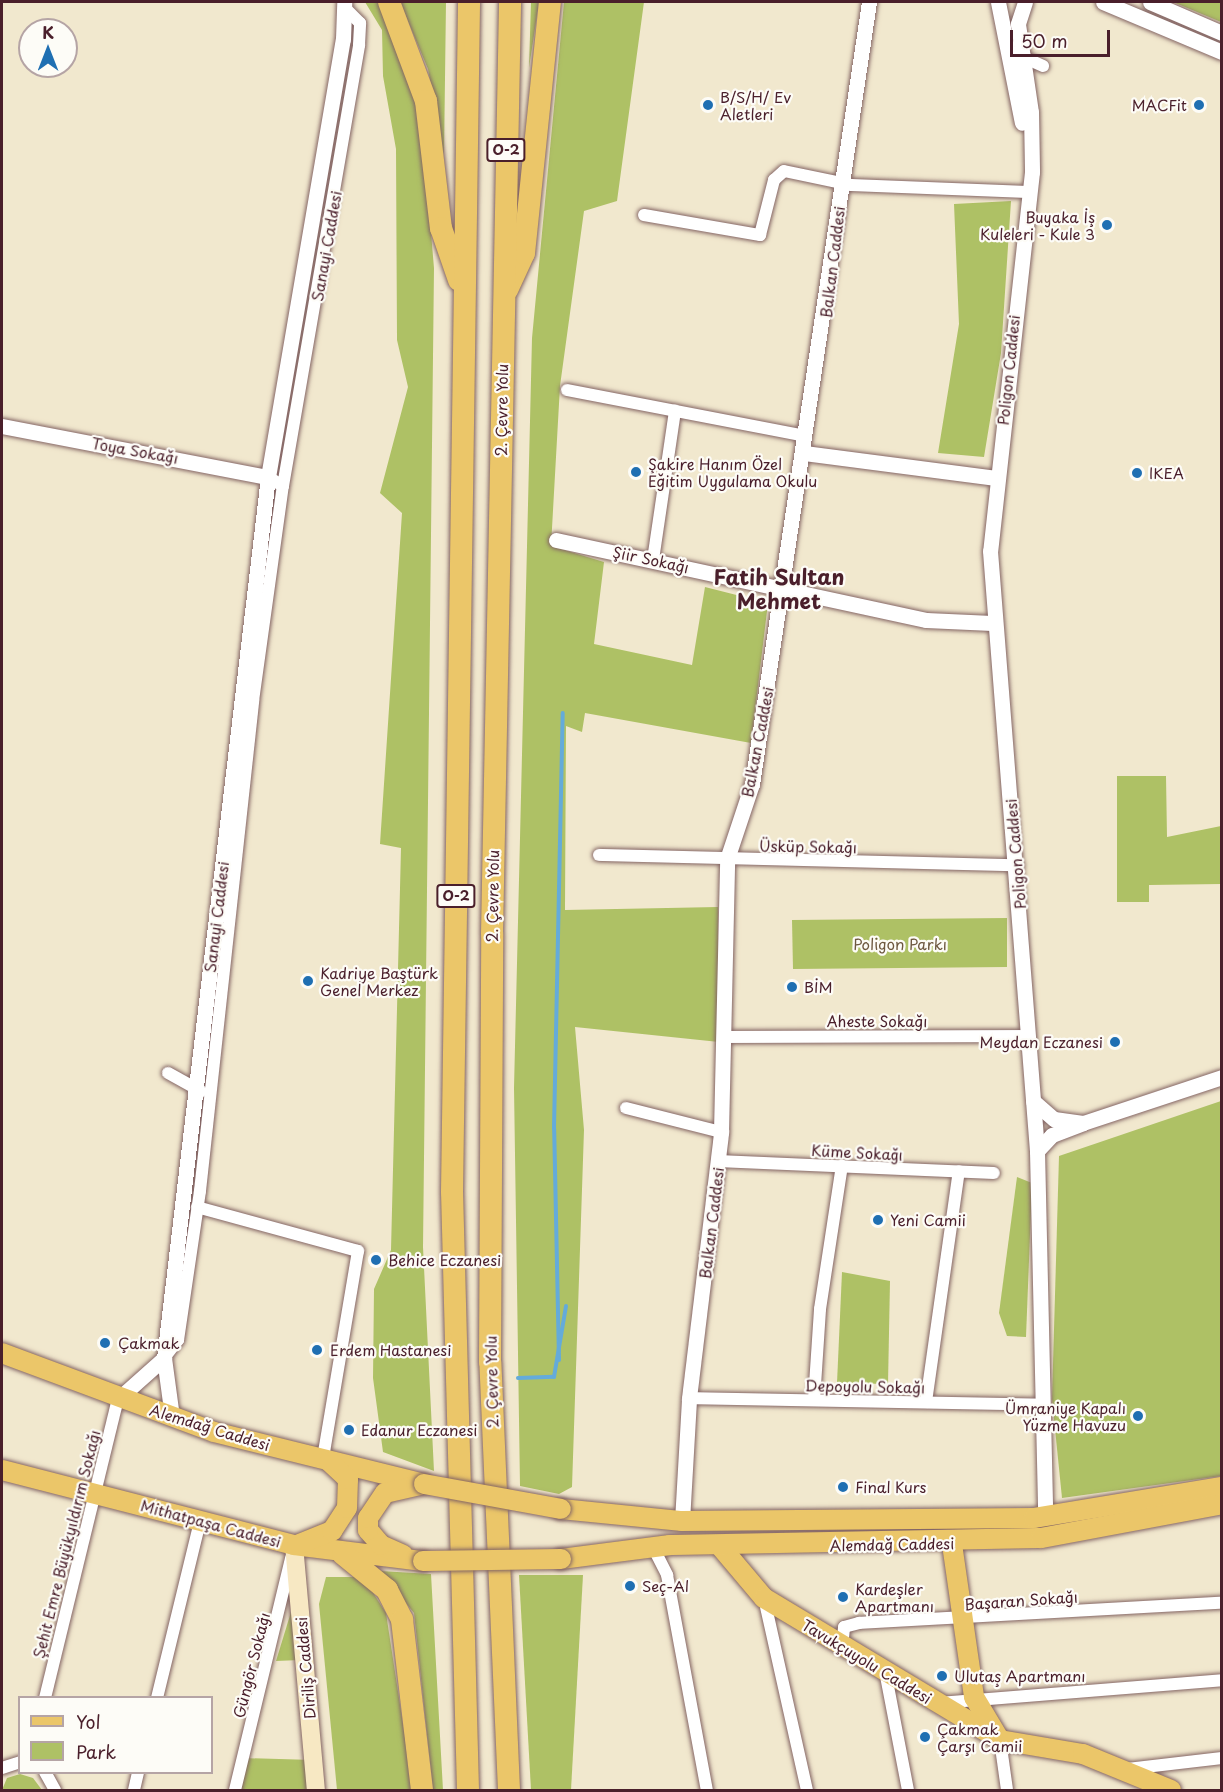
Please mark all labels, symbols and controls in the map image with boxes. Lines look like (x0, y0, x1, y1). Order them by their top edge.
north arrow (18, 18, 78, 78)
scale bar (1013, 18, 1114, 56)
text: K (42, 20, 54, 44)
text: 50 m (1021, 27, 1068, 54)
place label: B/S/H/ Ev Aletleri (720, 87, 791, 122)
place label: MACFit (1132, 96, 1187, 114)
marker: B/S/H/ Ev Aletleri (701, 98, 715, 112)
marker: MACFit (1192, 98, 1206, 112)
road number: O-2 (485, 139, 527, 161)
street label: Sanayi Caddesi (307, 189, 345, 303)
street label: Balkan Caddesi (816, 205, 848, 319)
place label: Buyaka İş Kuleleri - Kule 3 (979, 207, 1095, 242)
marker: Buyaka İş Kuleleri - Kule 3 (1100, 218, 1114, 232)
street label: Poligon Caddesi (993, 313, 1023, 427)
street label: 2. Çevre Yolu (491, 363, 511, 457)
street label: Toya Sokağı (90, 433, 180, 467)
place label: Şakire Hanım Özel Eğitim Uygulama Okulu (648, 454, 818, 489)
place label: IKEA (1149, 464, 1184, 482)
marker: Şakire Hanım Özel Eğitim Uygulama Okulu (629, 465, 643, 479)
marker: IKEA (1130, 466, 1144, 480)
street label: Şiir Sokağı (611, 542, 691, 576)
district label: Fatih Sultan Mehmet (713, 563, 845, 613)
street label: Balkan Caddesi (737, 685, 777, 799)
street label: Poligon Caddesi (1001, 797, 1029, 911)
street label: Üsküp Sokağı (759, 836, 857, 856)
street label: 2. Çevre Yolu (482, 849, 502, 943)
street label: Sanayi Caddesi (200, 860, 232, 974)
road number: O-2 (435, 885, 477, 907)
park label: Poligon Parkı (853, 935, 947, 953)
place label: Kadriye Baştürk Genel Merkez (320, 963, 438, 998)
marker: Kadriye Baştürk Genel Merkez (301, 974, 315, 988)
place label: BİM (804, 978, 833, 996)
marker: BİM (785, 980, 799, 994)
street label: Aheste Sokağı (826, 1012, 928, 1030)
place label: Meydan Eczanesi (980, 1033, 1103, 1051)
marker: Meydan Eczanesi (1108, 1035, 1122, 1049)
street label: Küme Sokağı (809, 1141, 905, 1163)
street label: Balkan Caddesi (695, 1166, 727, 1280)
place label: Yeni Camii (890, 1211, 966, 1229)
marker: Yeni Camii (871, 1213, 885, 1227)
place label: Behice Eczanesi (388, 1251, 501, 1269)
marker: Behice Eczanesi (369, 1253, 383, 1267)
marker: Çakmak (96, 1334, 114, 1352)
place label: Çakmak (118, 1334, 180, 1352)
street label: 2. Çevre Yolu (481, 1335, 501, 1429)
marker: Erdem Hastanesi (308, 1341, 326, 1359)
place label: Erdem Hastanesi (330, 1341, 453, 1359)
street label: Depoyolu Sokağı (805, 1376, 925, 1396)
place label: Ümraniye Kapalı Yüzme Havuzu (1005, 1398, 1126, 1433)
street label: Alemdağ Caddesi (148, 1400, 272, 1454)
marker: Ümraniye Kapalı Yüzme Havuzu (1131, 1409, 1145, 1423)
place label: Edanur Eczanesi (361, 1421, 477, 1439)
marker: Edanur Eczanesi (342, 1423, 356, 1437)
street label: Şehit Emre Büyükyıldırım Sokağı (29, 1427, 103, 1661)
place label: Final Kurs (855, 1478, 926, 1496)
marker: Final Kurs (836, 1480, 850, 1494)
street label: Mithatpaşa Caddesi (139, 1496, 283, 1550)
street label: Alemdağ Caddesi (830, 1534, 954, 1554)
place label: Seç-Al (642, 1577, 689, 1595)
marker: Seç-Al (623, 1579, 637, 1593)
place label: Kardeşler Apartmanı (855, 1579, 934, 1614)
street label: Başaran Sokağı (964, 1587, 1078, 1613)
marker: Kardeşler Apartmanı (836, 1590, 850, 1604)
street label: Güngör Sokağı (229, 1611, 273, 1719)
street label: Tavukçuyolu Caddesi (799, 1615, 935, 1707)
street label: Diriliş Caddesi (292, 1616, 318, 1720)
place label: Ulutaş Apartmanı (954, 1667, 1085, 1685)
marker: Ulutaş Apartmanı (935, 1669, 949, 1683)
legend (18, 1696, 213, 1774)
text: Yol (76, 1708, 101, 1735)
place label: Çakmak Çarşı Camii (937, 1719, 1023, 1754)
marker: Çakmak Çarşı Camii (918, 1730, 932, 1744)
text: Park (76, 1738, 116, 1765)

